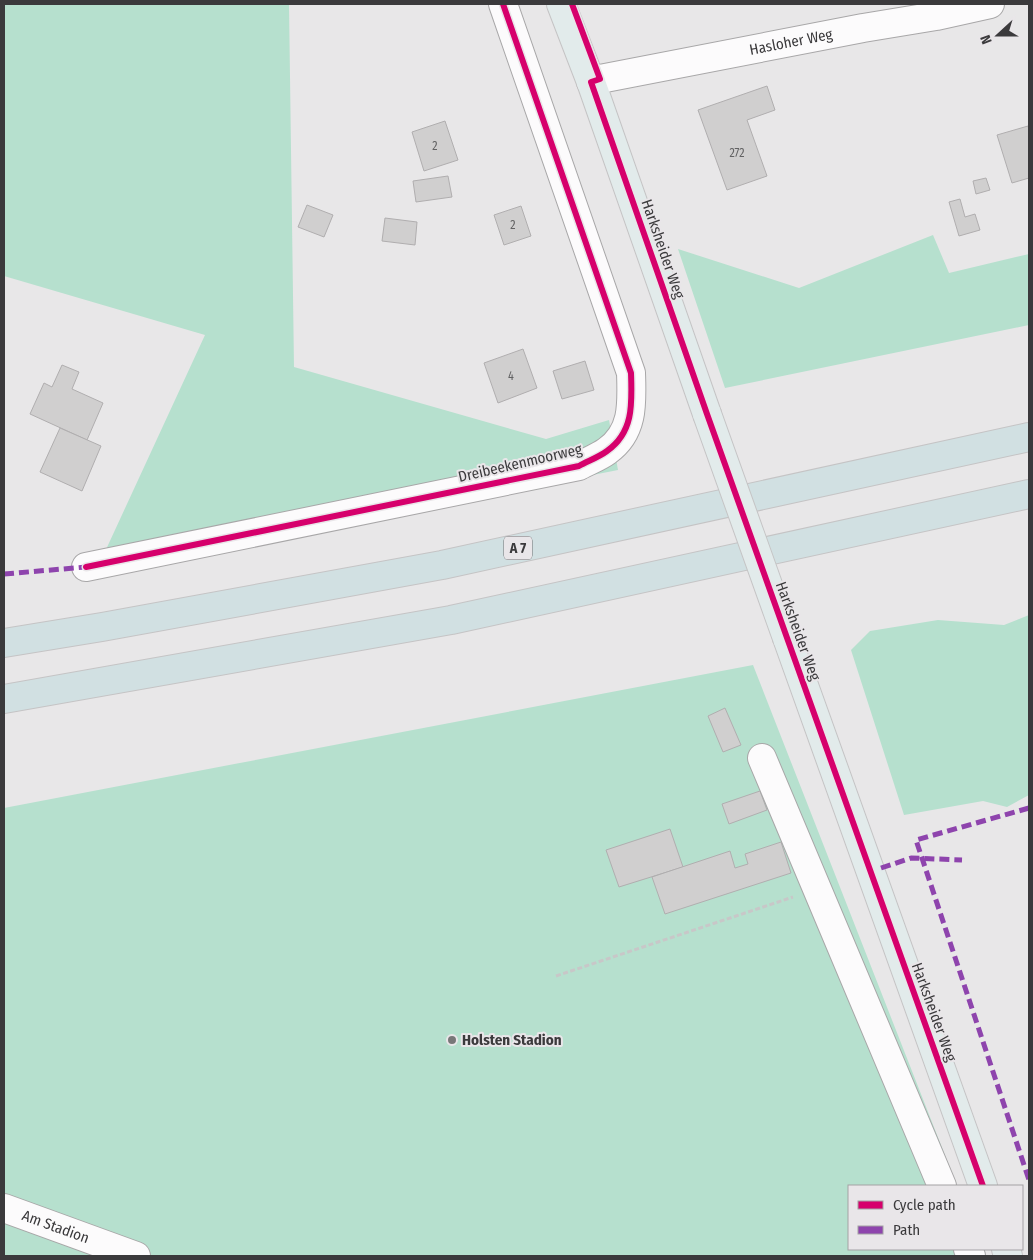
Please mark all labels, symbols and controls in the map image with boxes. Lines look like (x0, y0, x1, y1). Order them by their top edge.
north arrow (973, 10, 1023, 60)
street label: Hasloher Weg (748, 25, 834, 59)
text: N (977, 33, 996, 46)
house number: 2 (432, 139, 438, 153)
house number: 272 (729, 146, 745, 160)
street label: Harksheider Weg (638, 197, 688, 301)
house number: 2 (510, 218, 516, 232)
house number: 4 (508, 369, 514, 383)
street label: Dreibeekenmoorweg (456, 440, 584, 486)
road number: A 7 (504, 536, 532, 560)
street label: Harksheider Weg (772, 579, 824, 683)
street label: Harksheider Weg (908, 960, 960, 1064)
place label: Holsten Stadion (462, 1031, 562, 1049)
marker: Holsten Stadion (446, 1034, 458, 1046)
legend (848, 1185, 1023, 1250)
text: Cycle path (893, 1196, 956, 1214)
street label: Am Stadion (20, 1206, 92, 1247)
text: Path (893, 1221, 920, 1239)

